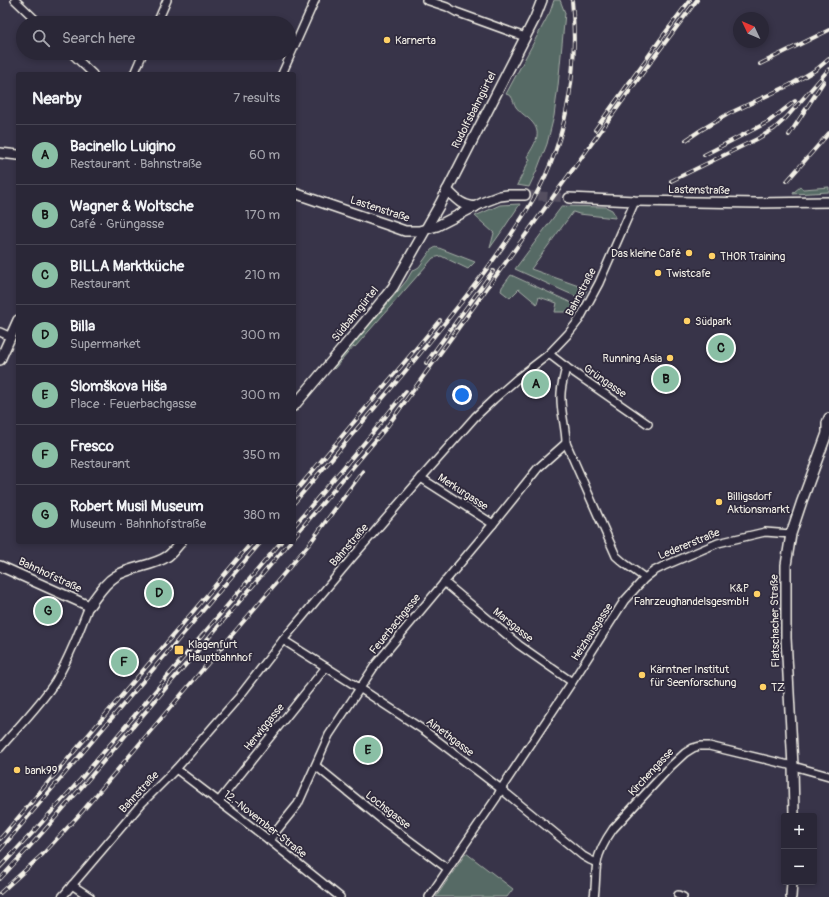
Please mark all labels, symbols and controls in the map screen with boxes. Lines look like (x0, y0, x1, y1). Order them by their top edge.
north arrow (733, 12, 769, 48)
search box (16, 16, 296, 60)
icon: search (30, 27, 52, 49)
text: Search here (62, 29, 135, 48)
place label: Karnerta (395, 34, 436, 47)
marker: Karnerta (382, 35, 392, 45)
street label: Rudolfsbahngürtel (449, 69, 499, 151)
text: Nearby (32, 88, 81, 109)
text: 7 results (233, 90, 280, 106)
text: Bacinello Luigino (70, 137, 176, 156)
text: A (41, 147, 49, 163)
text: 60 m (249, 147, 280, 163)
text: Restaurant · Bahnstraße (70, 156, 202, 172)
street label: Lastenstraße (668, 183, 731, 197)
street label: Lastenstraße (349, 193, 412, 225)
text: Wagner & Woltsche (70, 197, 194, 216)
text: B (41, 207, 49, 223)
text: 170 m (245, 207, 280, 223)
text: Café · Grüngasse (70, 216, 164, 232)
place label: Das kleine Café (611, 247, 681, 260)
marker: Das kleine Café (684, 248, 694, 258)
place label: THOR Training (720, 250, 786, 263)
marker: THOR Training (707, 251, 717, 261)
text: BILLA Marktküche (70, 257, 184, 276)
street label: Bahnstraße (563, 265, 599, 318)
text: C (41, 267, 49, 283)
text: 210 m (244, 267, 280, 283)
place label: Twistcafe (666, 267, 711, 280)
marker: Twistcafe (653, 268, 663, 278)
text: Restaurant (70, 276, 130, 292)
street label: Südbahngürtel (329, 284, 381, 344)
place label: Südpark (695, 315, 732, 328)
marker: Südpark (682, 316, 692, 326)
text: Billa (70, 317, 95, 336)
text: D (41, 327, 49, 343)
text: 300 m (241, 327, 280, 343)
pin: C (708, 333, 734, 363)
text: Supermarket (70, 336, 141, 352)
place label: Running Asia (603, 352, 662, 365)
marker: Running Asia (665, 353, 675, 363)
street label: Grüngasse (581, 362, 629, 401)
pin: B (653, 364, 679, 394)
pin: A (523, 369, 549, 399)
text: Slomškova Hiša (70, 377, 167, 396)
your location (452, 385, 472, 405)
text: E (42, 387, 48, 403)
text: 300 m (241, 387, 280, 403)
text: Place · Feuerbachgasse (70, 396, 196, 412)
text: Fresco (70, 437, 114, 456)
text: F (41, 447, 49, 463)
text: 350 m (242, 447, 280, 463)
text: Restaurant (70, 456, 130, 472)
street label: Merkurgasse (435, 471, 491, 513)
place label: Billigsdorf Aktionsmarkt (727, 490, 790, 516)
text: Robert Musil Museum (70, 497, 204, 516)
marker: Billigsdorf Aktionsmarkt (714, 497, 724, 507)
text: G (41, 507, 49, 523)
text: 380 m (243, 507, 280, 523)
text: Museum · Bahnhofstraße (70, 516, 206, 532)
street label: Bahnstraße (327, 521, 371, 569)
street label: Ledererstraße (656, 526, 722, 562)
street label: Bahnhofstraße (16, 555, 84, 596)
street label: Flatschacher Straße (768, 574, 782, 668)
pin: D (146, 578, 172, 608)
place label: K&P FahrzeughandelsgesmbH (634, 582, 749, 608)
marker: K&P FahrzeughandelsgesmbH (752, 589, 762, 599)
street label: Feuerbachgasse (367, 591, 424, 657)
pin: G (35, 596, 61, 626)
street label: Heizhausgasse (569, 600, 616, 663)
street label: Marsgasse (490, 605, 536, 645)
place label: Klagenfurt Hauptbahnhof (188, 638, 253, 664)
marker: Klagenfurt Hauptbahnhof (173, 644, 185, 656)
pin: F (111, 647, 137, 677)
place label: Kärntner Institut für Seenforschung (650, 663, 737, 689)
marker: Kärntner Institut für Seenforschung (637, 670, 647, 680)
place label: TZ (771, 681, 785, 694)
marker: TZ (758, 682, 768, 692)
street label: Herwiggasse (241, 700, 287, 753)
street label: Ainethgasse (424, 715, 477, 759)
pin: E (355, 735, 381, 765)
street label: Kirchengasse (626, 745, 677, 799)
place label: bank99 (25, 764, 58, 777)
marker: bank99 (12, 765, 22, 775)
street label: Bahnstraße (116, 768, 162, 816)
street label: 12.-November-Straße (221, 788, 310, 861)
street label: Lochsgasse (363, 788, 414, 832)
map controls (781, 813, 817, 885)
button: + (781, 813, 817, 849)
button: − (781, 849, 817, 885)

